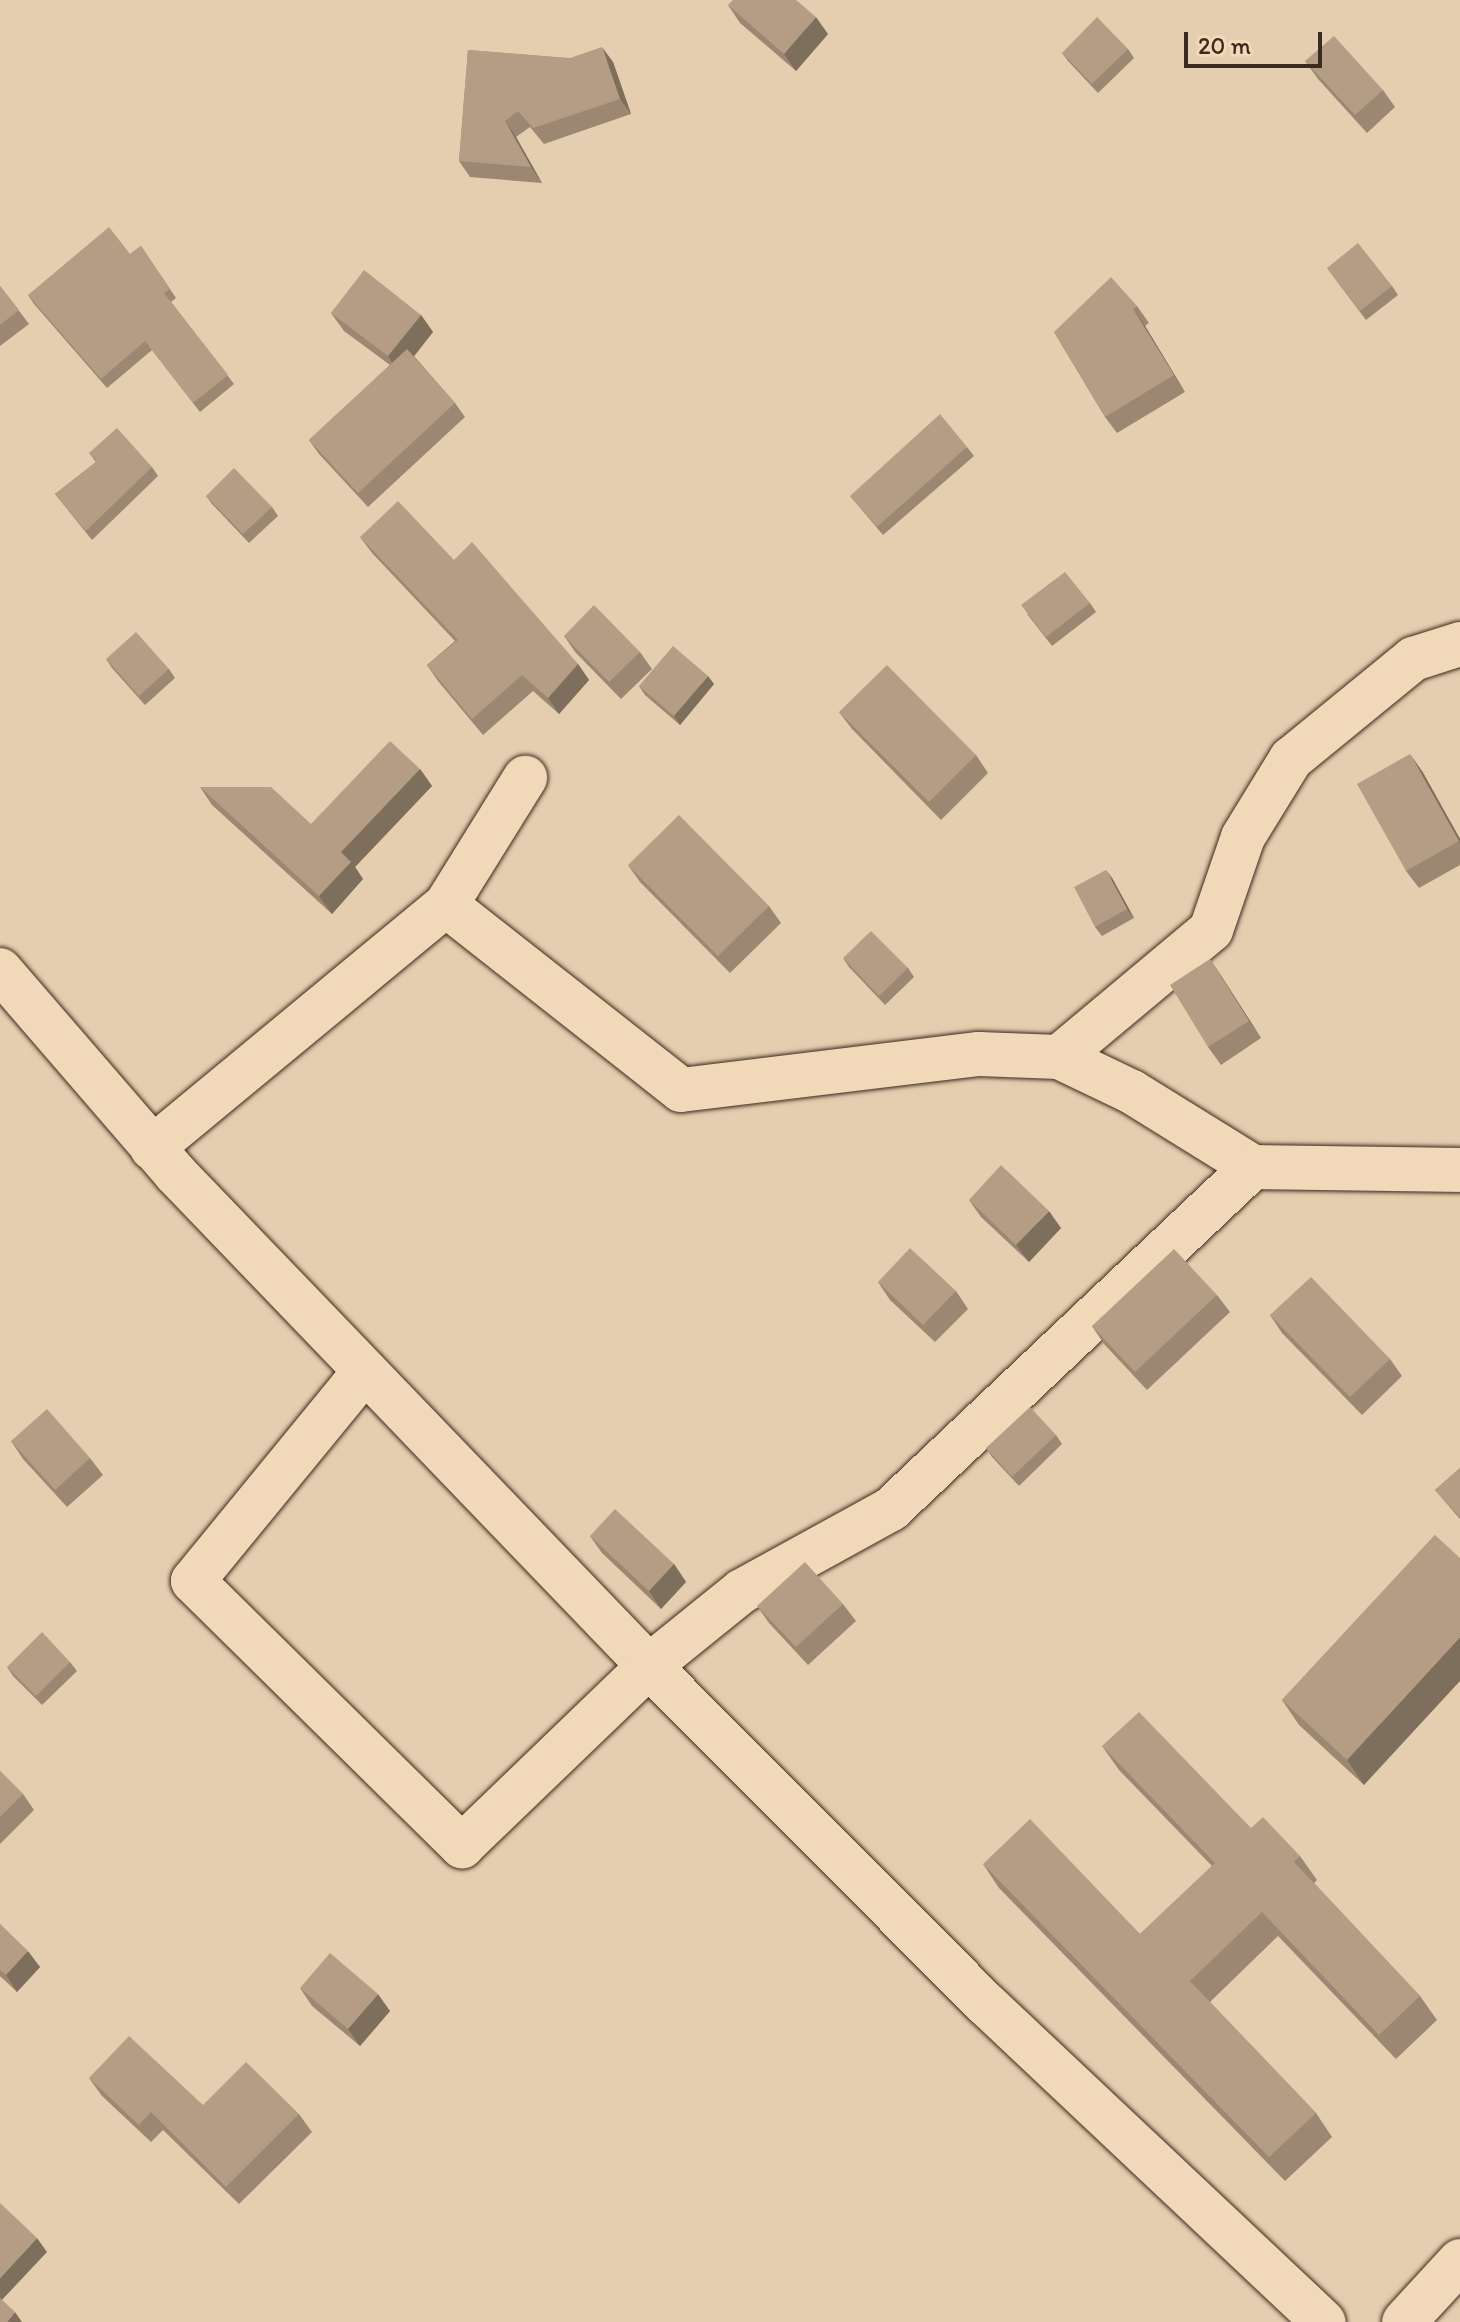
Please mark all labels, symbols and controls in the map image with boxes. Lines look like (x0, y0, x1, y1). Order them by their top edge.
scale bar (1188, 16, 1326, 66)
text: 20 m (1198, 31, 1251, 60)

